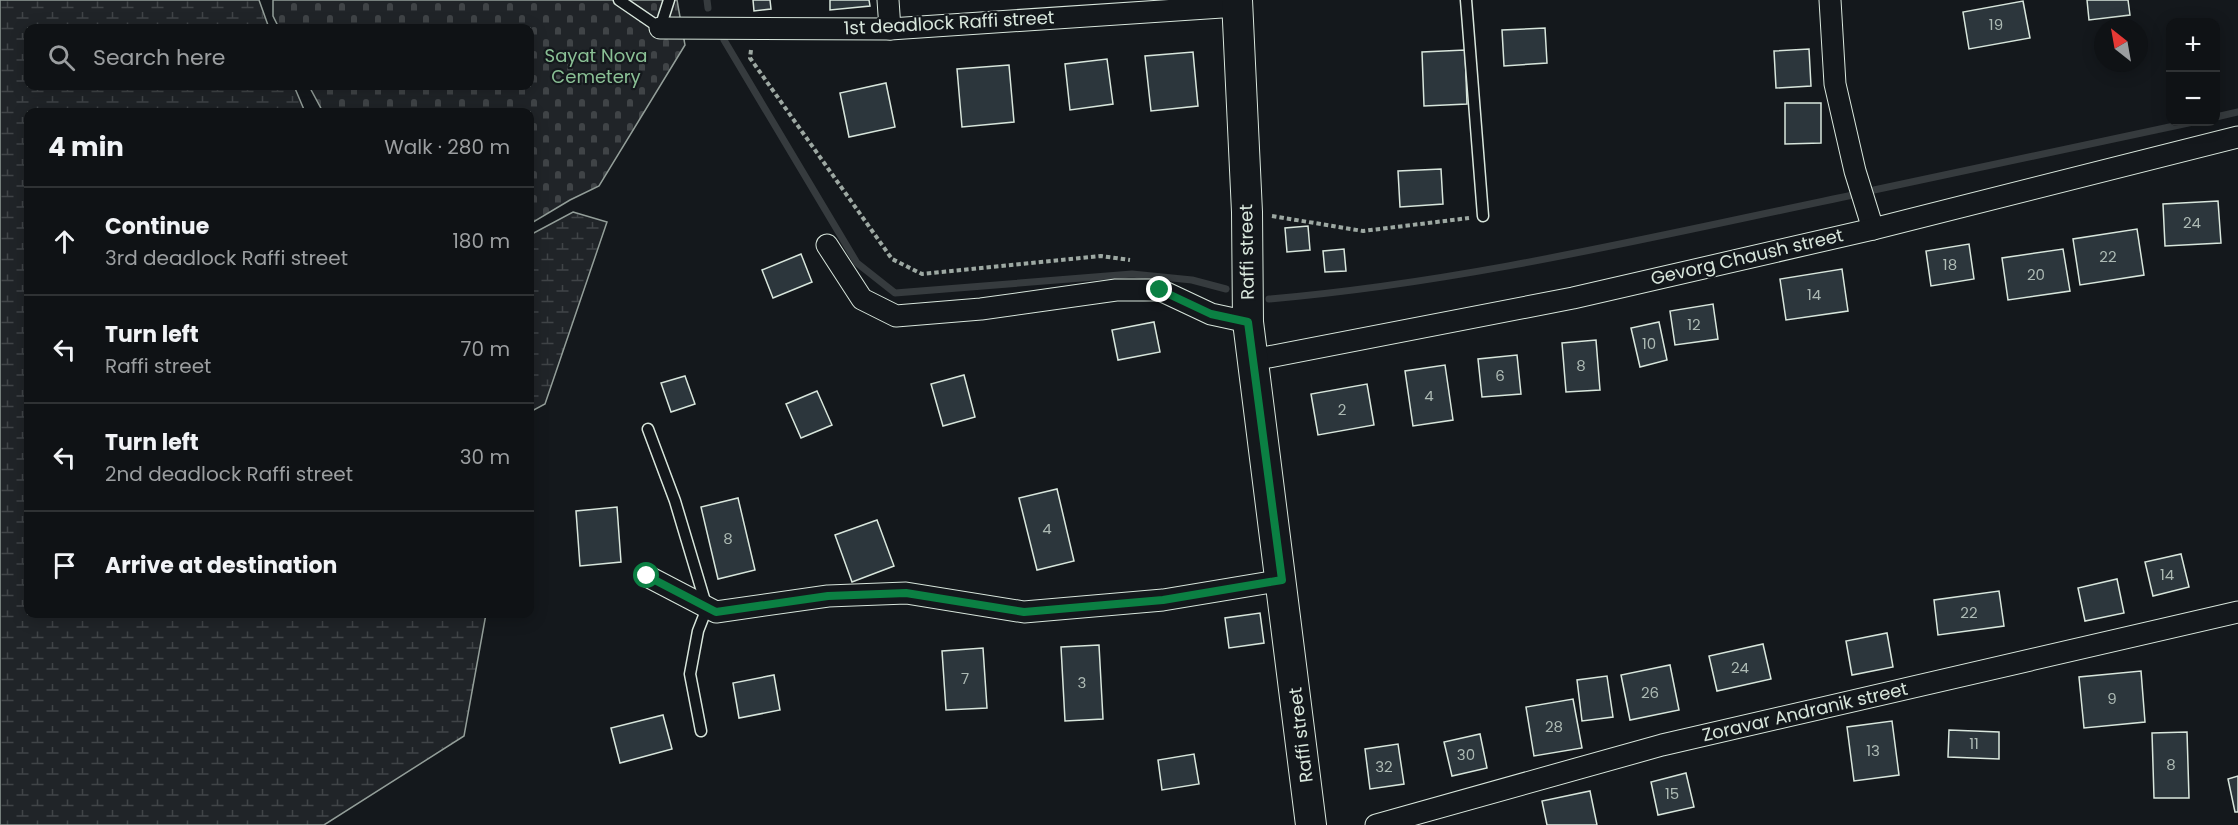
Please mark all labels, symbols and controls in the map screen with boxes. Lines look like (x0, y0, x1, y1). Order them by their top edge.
street label: 1st deadlock Raffi street (843, 5, 1055, 41)
house number: 19 (1989, 14, 2003, 35)
north arrow (2094, 18, 2148, 72)
map controls (2166, 18, 2220, 126)
button: + (2166, 18, 2220, 72)
search box (24, 24, 534, 90)
icon: search (45, 41, 78, 74)
text: Search here (93, 42, 226, 73)
park label: Sayat Nova Cemetery (545, 43, 647, 89)
button: − (2166, 72, 2220, 126)
text: 4 min (48, 129, 124, 165)
text: Walk · 280 m (384, 133, 510, 161)
street label: Raffi street (1233, 204, 1260, 300)
text: Continue (105, 211, 209, 242)
house number: 24 (2183, 212, 2201, 233)
street label: Gevorg Chaush street (1648, 222, 1846, 291)
icon: ahead (48, 225, 81, 258)
text: 180 m (452, 227, 510, 255)
text: 3rd deadlock Raffi street (105, 244, 348, 272)
house number: 22 (2099, 246, 2117, 267)
house number: 18 (1943, 254, 1957, 275)
house number: 20 (2027, 264, 2045, 285)
route end (1146, 276, 1172, 302)
house number: 14 (1807, 284, 1821, 305)
house number: 12 (1687, 314, 1701, 335)
text: Turn left (105, 319, 199, 350)
icon: left (48, 333, 81, 366)
house number: 10 (1642, 333, 1656, 354)
text: 70 m (461, 335, 510, 363)
text: Raffi street (105, 352, 211, 380)
house number: 8 (1576, 355, 1586, 376)
house number: 6 (1495, 365, 1505, 386)
house number: 4 (1424, 385, 1434, 406)
house number: 2 (1338, 399, 1346, 420)
text: Turn left (105, 427, 199, 458)
icon: left (48, 441, 81, 474)
text: 30 m (460, 443, 510, 471)
text: 2nd deadlock Raffi street (105, 460, 353, 488)
house number: 4 (1042, 518, 1052, 539)
house number: 8 (723, 528, 733, 549)
icon: arrive (48, 549, 81, 582)
text: Arrive at destination (105, 550, 337, 581)
route start (633, 562, 659, 588)
house number: 14 (2160, 564, 2174, 585)
house number: 22 (1960, 602, 1978, 623)
house number: 24 (1731, 657, 1749, 678)
house number: 7 (961, 668, 969, 689)
house number: 3 (1078, 672, 1086, 693)
street label: Zoravar Andranik street (1700, 676, 1910, 747)
house number: 26 (1641, 682, 1659, 703)
street label: Raffi street (1282, 686, 1319, 784)
house number: 9 (2107, 688, 2117, 709)
house number: 28 (1545, 716, 1563, 737)
house number: 11 (1969, 733, 1979, 754)
house number: 13 (1866, 740, 1880, 761)
house number: 30 (1457, 744, 1475, 765)
house number: 8 (2166, 754, 2176, 775)
house number: 32 (1375, 756, 1393, 777)
house number: 15 (1665, 783, 1679, 804)

